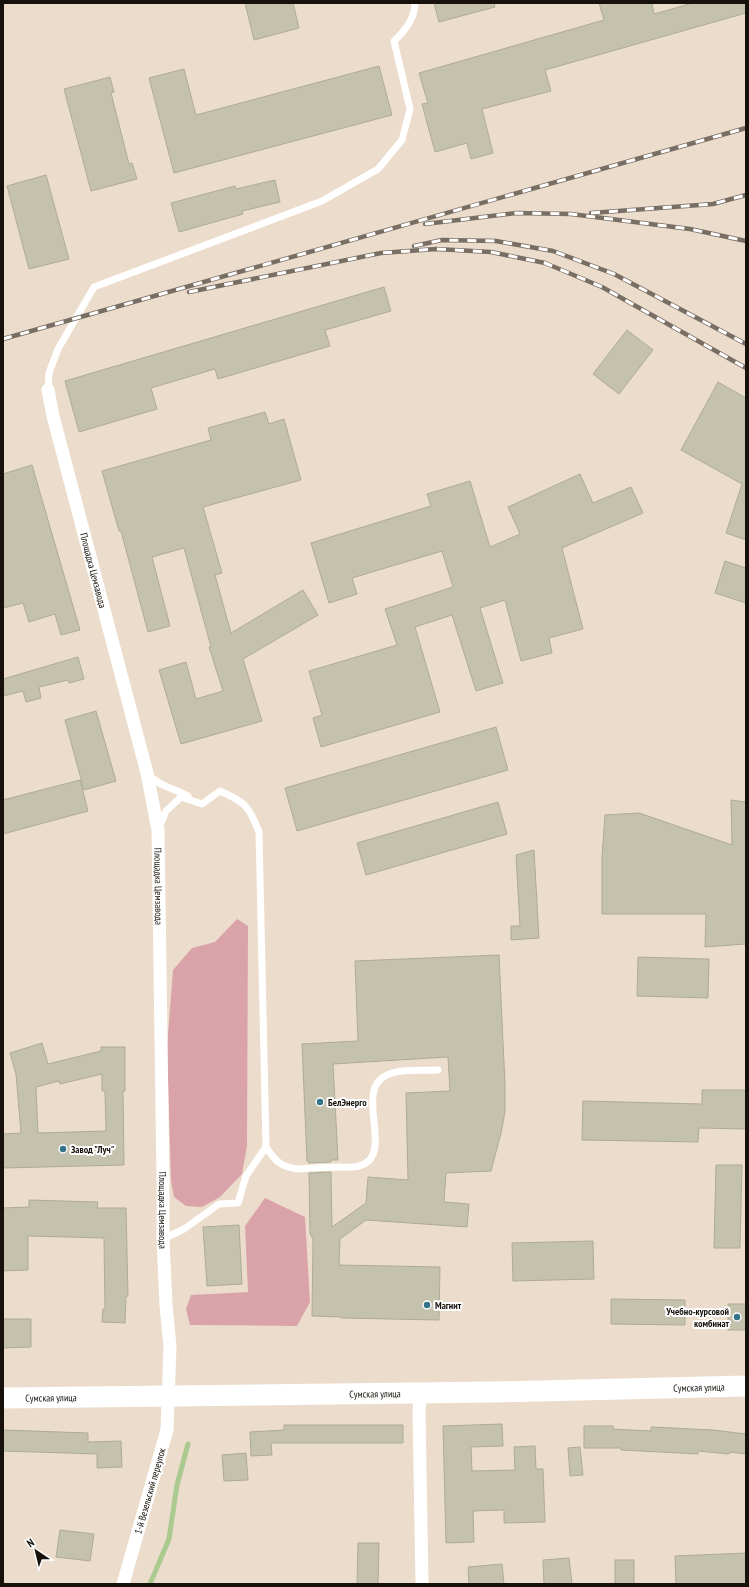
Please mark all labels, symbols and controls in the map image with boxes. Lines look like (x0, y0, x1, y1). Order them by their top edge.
street label: Площадка Цемзавода (78, 531, 110, 609)
street label: Площадка Цемзавода (152, 848, 166, 925)
place label: БелЭнерго (328, 1096, 367, 1109)
marker: БелЭнерго (315, 1097, 325, 1107)
place label: Завод "Луч" (71, 1143, 115, 1156)
marker: Завод "Луч" (58, 1144, 68, 1154)
street label: Площадка Цемзавода (156, 1172, 170, 1249)
place label: Магнит (435, 1299, 462, 1312)
marker: Магнит (422, 1300, 432, 1310)
place label: Учебно-курсовой комбинат (665, 1305, 730, 1330)
marker: Учебно-курсовой комбинат (732, 1312, 742, 1322)
street label: Сумская улица (673, 1380, 725, 1394)
street label: Сумская улица (349, 1387, 401, 1400)
street label: Сумская улица (25, 1391, 77, 1404)
street label: 1-й Везельский переулок (131, 1446, 169, 1536)
north arrow (16, 1531, 56, 1571)
text: N (24, 1535, 37, 1550)

